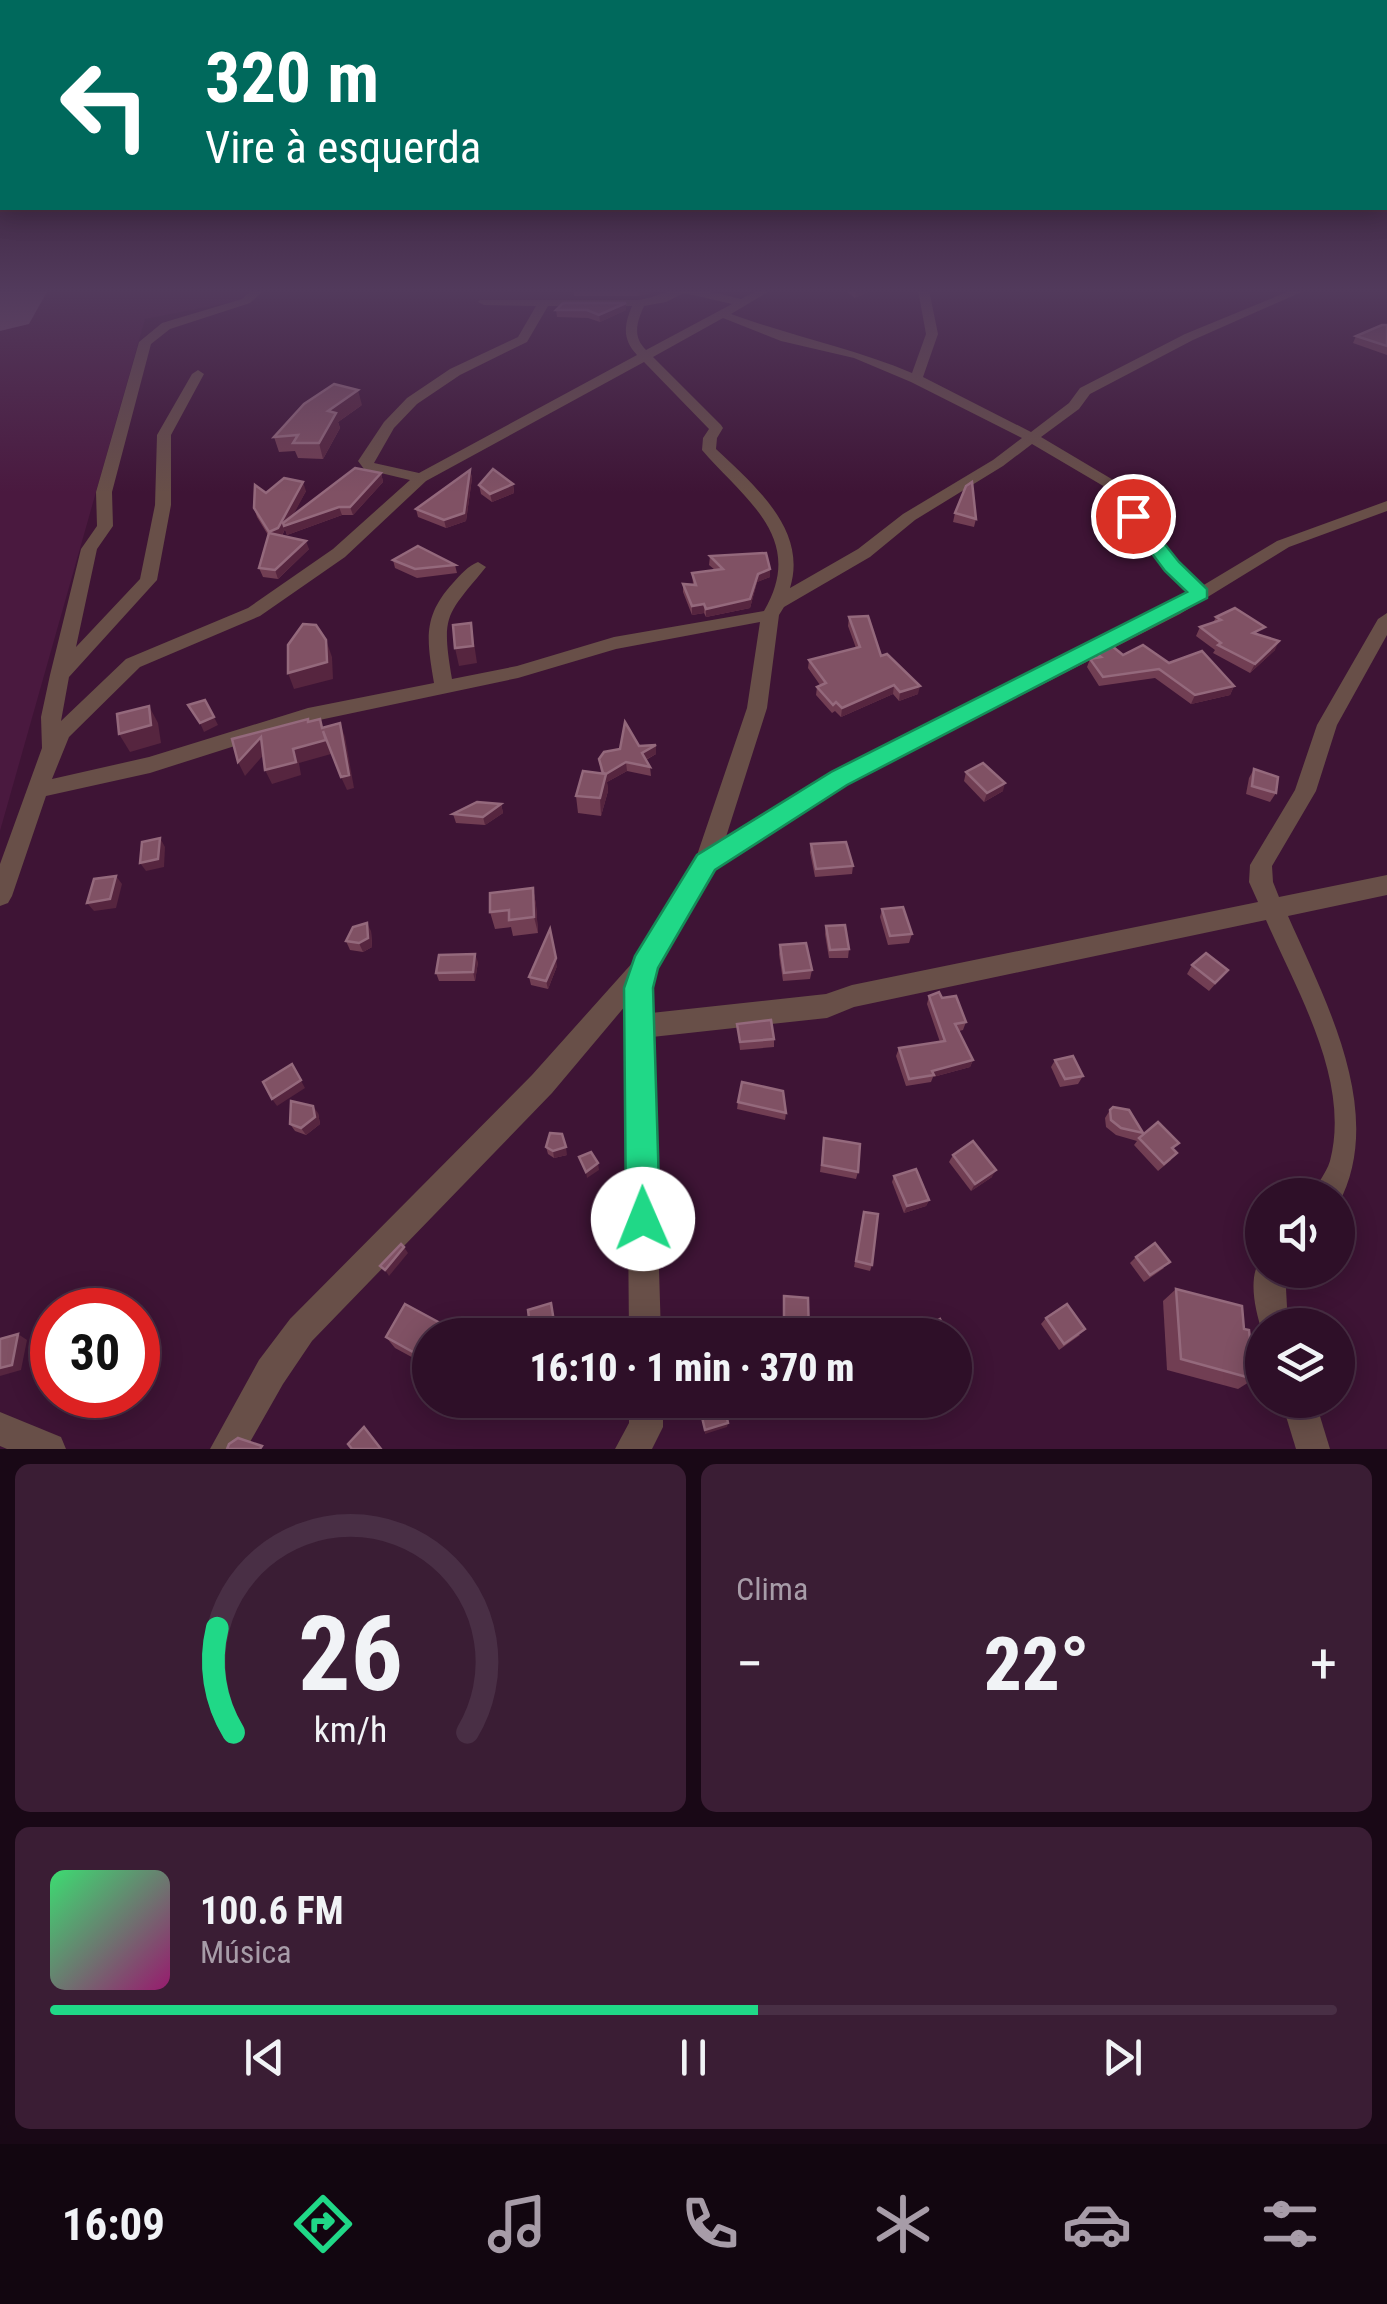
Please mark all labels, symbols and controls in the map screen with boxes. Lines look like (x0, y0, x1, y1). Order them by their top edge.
text: 320 m (205, 37, 379, 119)
icon: left (40, 40, 170, 170)
text: Vire à esquerda (205, 121, 481, 174)
pin (1091, 474, 1176, 559)
icon: arrive (1106, 489, 1161, 544)
position arrow (591, 1167, 695, 1271)
map controls (1245, 1178, 1355, 1418)
button: sound (1245, 1178, 1355, 1288)
speed limit sign: 30 (30, 1288, 160, 1418)
button: layers (1245, 1308, 1355, 1418)
text: 16:10 · 1 min · 370 m (530, 1346, 854, 1390)
text: Clima (736, 1570, 808, 1608)
text: 26 (298, 1594, 403, 1715)
text: 22° (984, 1620, 1089, 1708)
text: − (736, 1632, 764, 1696)
text: + (1310, 1632, 1337, 1696)
text: km/h (314, 1709, 387, 1751)
text: 100.6 FM (200, 1889, 344, 1933)
text: Música (200, 1933, 292, 1971)
icon: previous (237, 2030, 292, 2085)
icon: pause (666, 2030, 721, 2085)
icon: next (1095, 2030, 1150, 2085)
icon: directions (288, 2189, 358, 2259)
icon: music (482, 2189, 552, 2259)
icon: phone (675, 2189, 745, 2259)
icon: climate (868, 2189, 938, 2259)
icon: car (1062, 2189, 1132, 2259)
icon: filters (1255, 2189, 1325, 2259)
text: 16:09 (62, 2198, 165, 2251)

